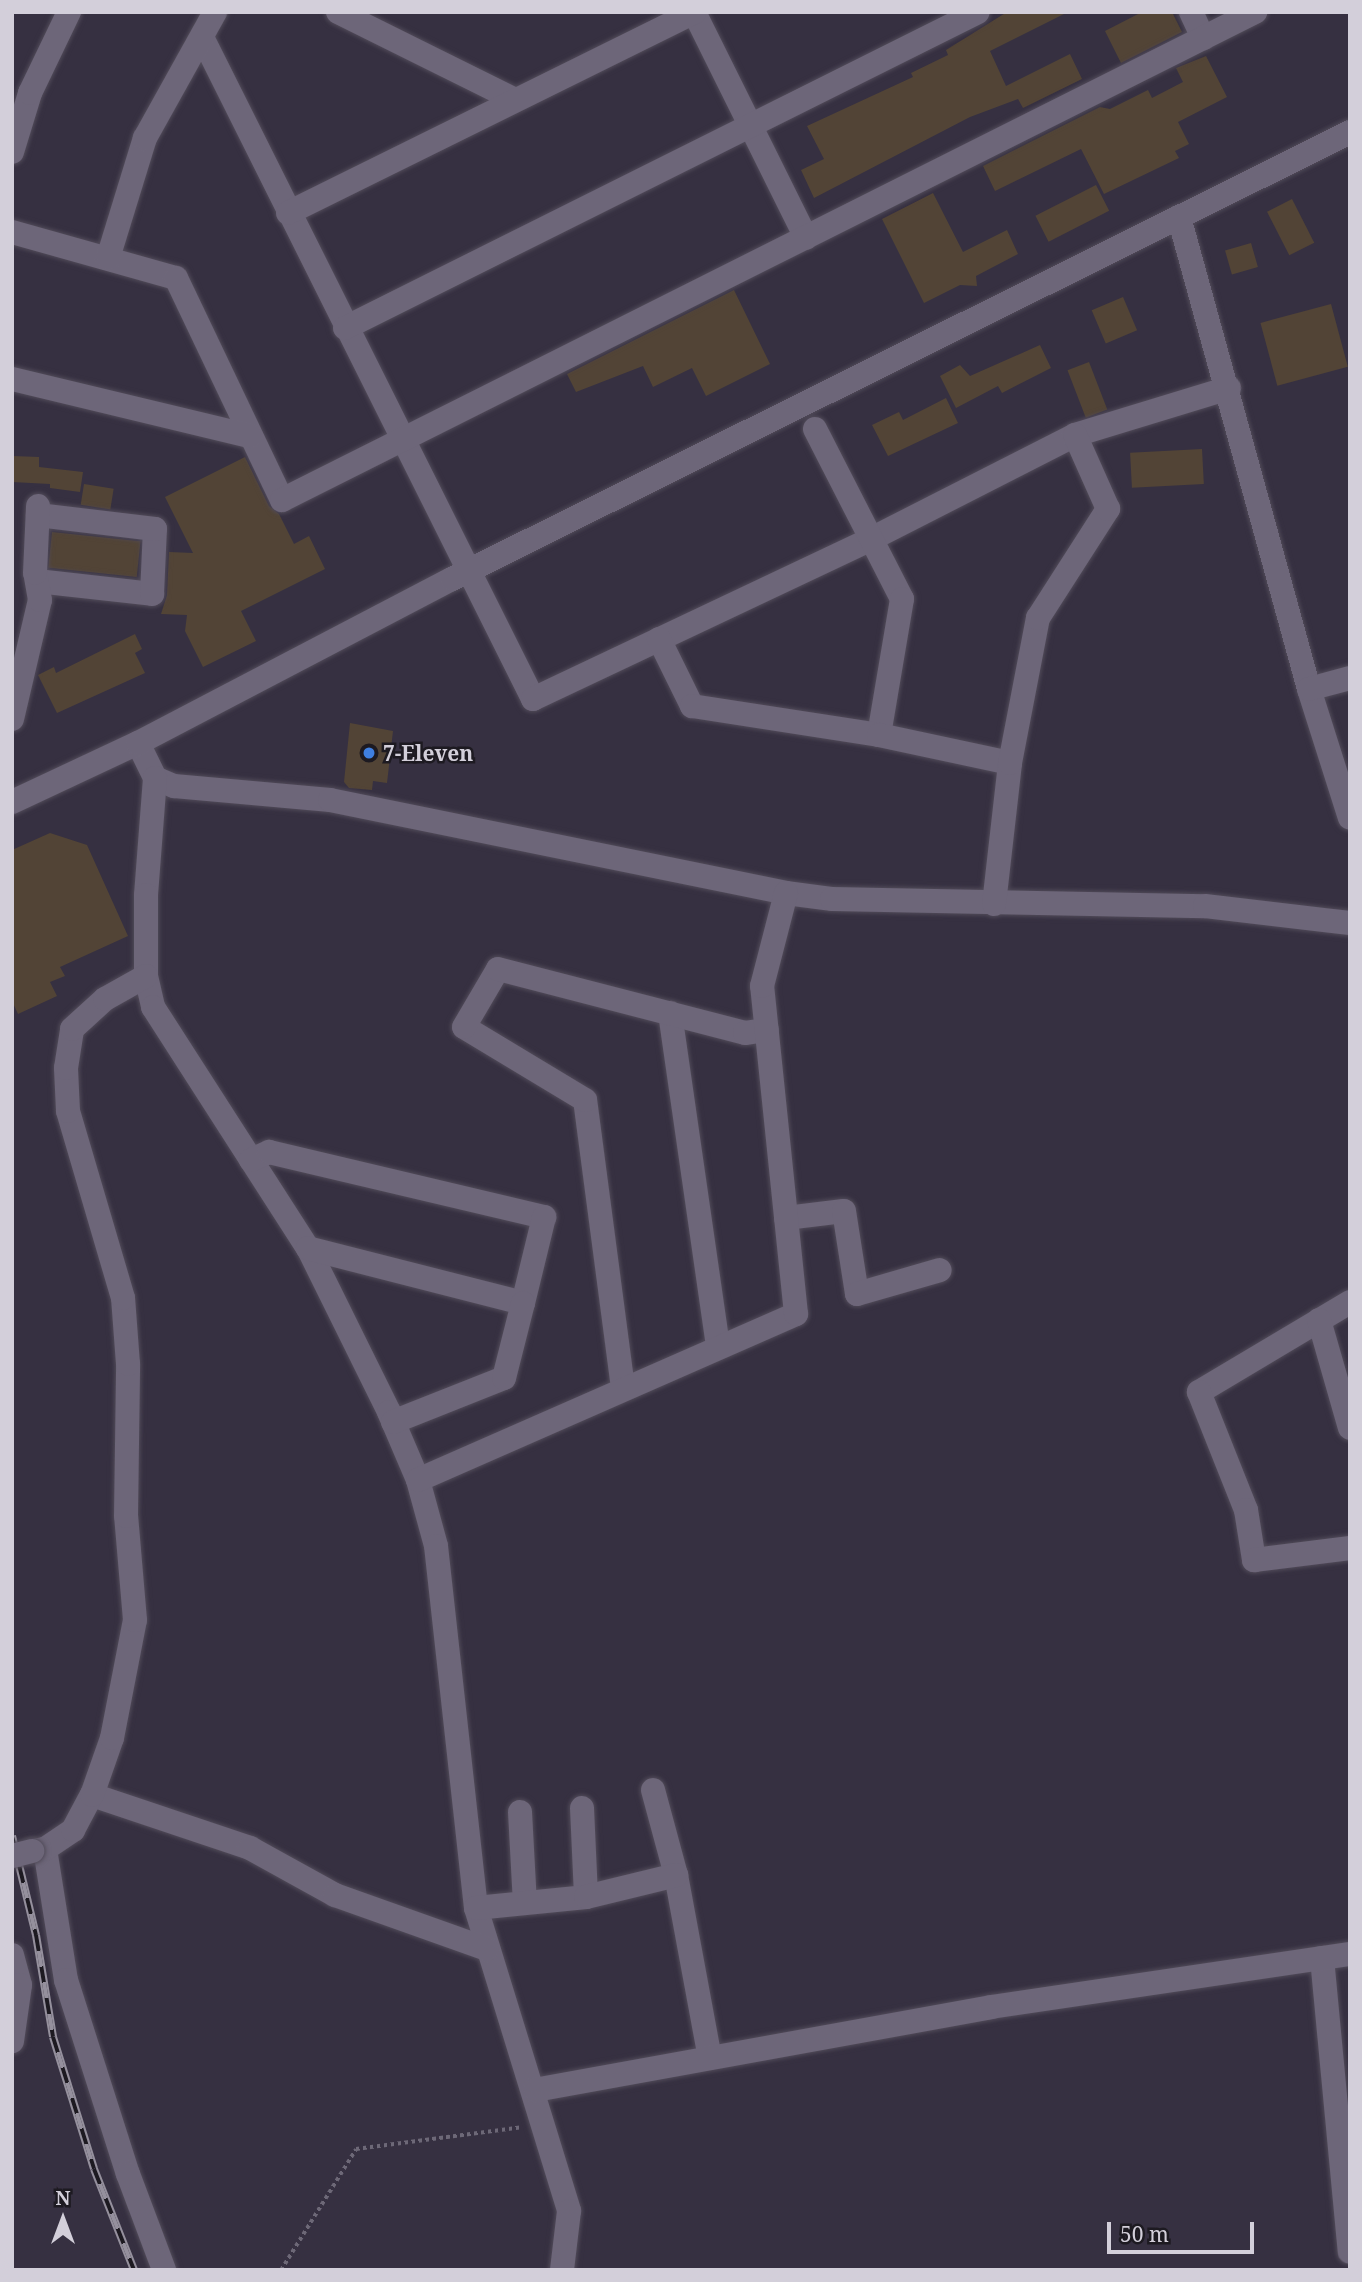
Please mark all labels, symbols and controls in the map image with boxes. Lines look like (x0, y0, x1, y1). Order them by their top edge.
place label: 7-Eleven (383, 740, 473, 766)
marker: 7-Eleven (361, 745, 377, 761)
north arrow (28, 2184, 98, 2254)
text: N (56, 2185, 70, 2211)
scale bar (1110, 2208, 1257, 2252)
text: 50 m (1120, 2220, 1169, 2248)

